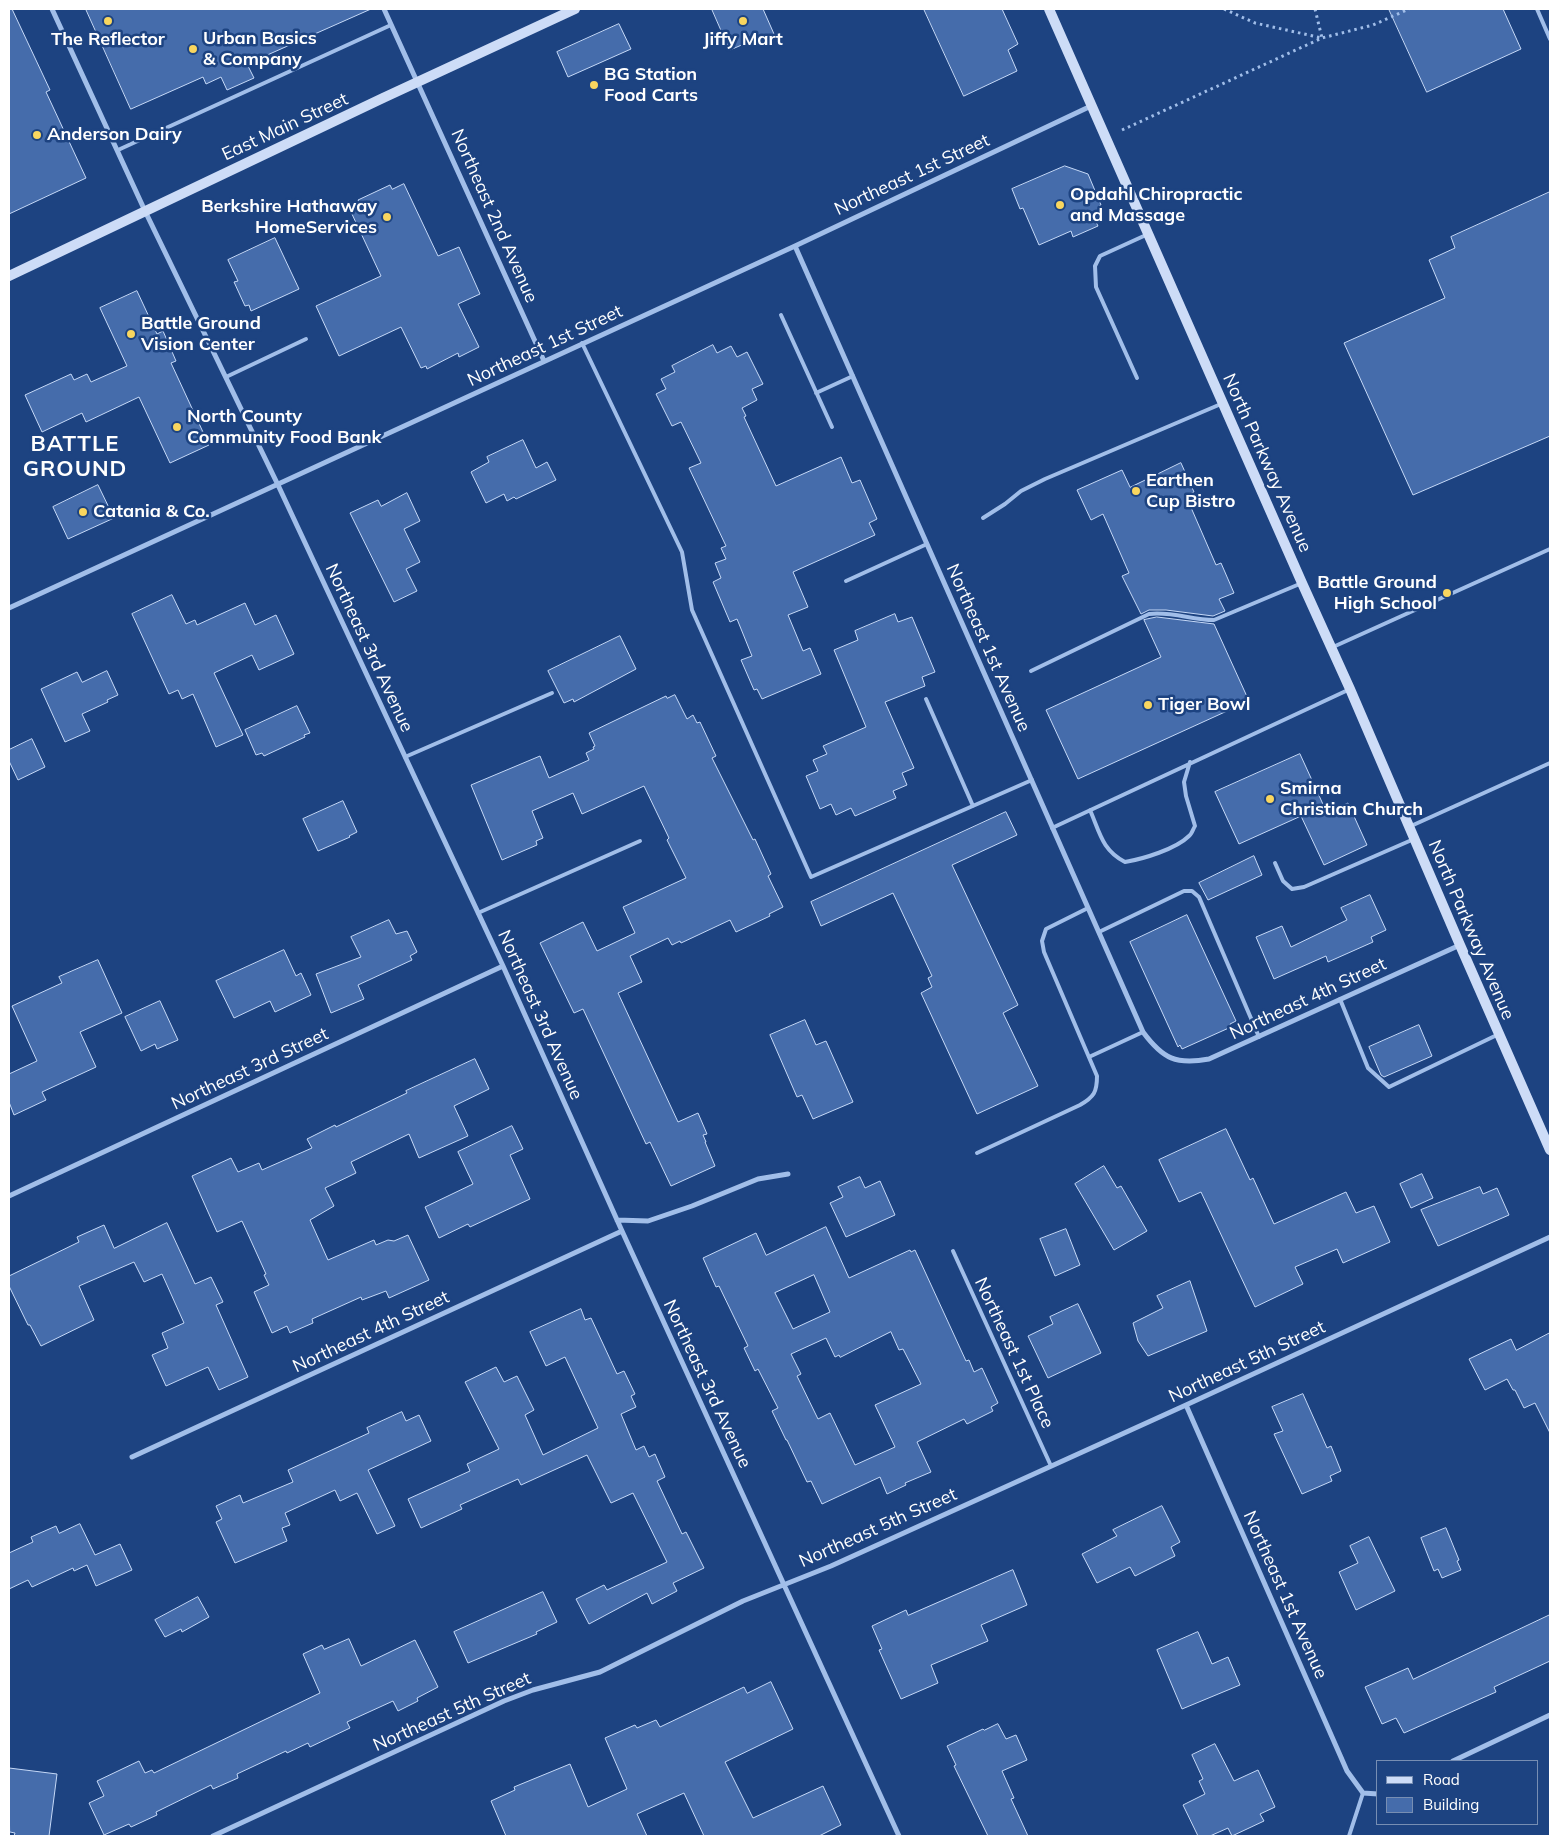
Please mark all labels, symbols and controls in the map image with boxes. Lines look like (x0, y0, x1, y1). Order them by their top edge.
marker: The Reflector (102, 15, 114, 27)
marker: Jiffy Mart (737, 15, 749, 27)
place label: Urban Basics & Company (203, 28, 317, 70)
place label: The Reflector (51, 29, 165, 51)
place label: Jiffy Mart (703, 29, 783, 51)
marker: Urban Basics & Company (187, 43, 199, 55)
place label: BG Station Food Carts (604, 64, 698, 106)
marker: BG Station Food Carts (588, 79, 600, 91)
street label: East Main Street (219, 88, 351, 166)
place label: Anderson Dairy (47, 124, 182, 146)
street label: Northeast 2nd Avenue (446, 126, 542, 306)
marker: Anderson Dairy (31, 129, 43, 141)
street label: Northeast 1st Street (831, 130, 993, 220)
place label: Opdahl Chiropractic and Massage (1070, 184, 1243, 226)
place label: Berkshire Hathaway HomeServices (201, 196, 377, 238)
marker: Opdahl Chiropractic and Massage (1054, 199, 1066, 211)
marker: Berkshire Hathaway HomeServices (381, 211, 393, 223)
street label: Northeast 1st Street (464, 301, 626, 391)
place label: Battle Ground Vision Center (141, 313, 261, 356)
marker: Battle Ground Vision Center (125, 328, 137, 340)
street label: North Parkway Avenue (1218, 370, 1316, 556)
place label: North County Community Food Bank (187, 406, 381, 448)
marker: North County Community Food Bank (171, 421, 183, 433)
district label: BATTLE GROUND (22, 431, 128, 482)
place label: Earthen Cup Bistro (1146, 470, 1235, 512)
marker: Earthen Cup Bistro (1130, 485, 1142, 497)
place label: Catania & Co. (93, 501, 210, 523)
marker: Catania & Co. (77, 506, 89, 518)
street label: Northeast 3rd Avenue (320, 560, 418, 736)
street label: Northeast 1st Avenue (941, 561, 1035, 735)
place label: Battle Ground High School (1317, 572, 1437, 614)
marker: Battle Ground High School (1441, 587, 1453, 599)
place label: Tiger Bowl (1158, 694, 1250, 716)
marker: Tiger Bowl (1142, 699, 1154, 711)
place label: Smirna Christian Church (1280, 778, 1423, 821)
marker: Smirna Christian Church (1264, 793, 1276, 805)
street label: North Parkway Avenue (1423, 837, 1519, 1023)
street label: Northeast 3rd Avenue (493, 927, 587, 1103)
street label: Northeast 4th Street (1226, 953, 1390, 1045)
street label: Northeast 3rd Street (168, 1023, 332, 1115)
street label: Northeast 1st Place (970, 1274, 1058, 1432)
street label: Northeast 4th Street (289, 1286, 453, 1378)
street label: Northeast 3rd Avenue (658, 1296, 756, 1472)
street label: Northeast 5th Street (1165, 1316, 1329, 1408)
street label: Northeast 5th Street (796, 1484, 960, 1572)
street label: Northeast 1st Avenue (1238, 1508, 1332, 1682)
street label: Northeast 5th Street (370, 1668, 534, 1756)
legend (1376, 1760, 1539, 1825)
text: Road (1423, 1770, 1460, 1789)
text: Building (1423, 1795, 1479, 1814)

